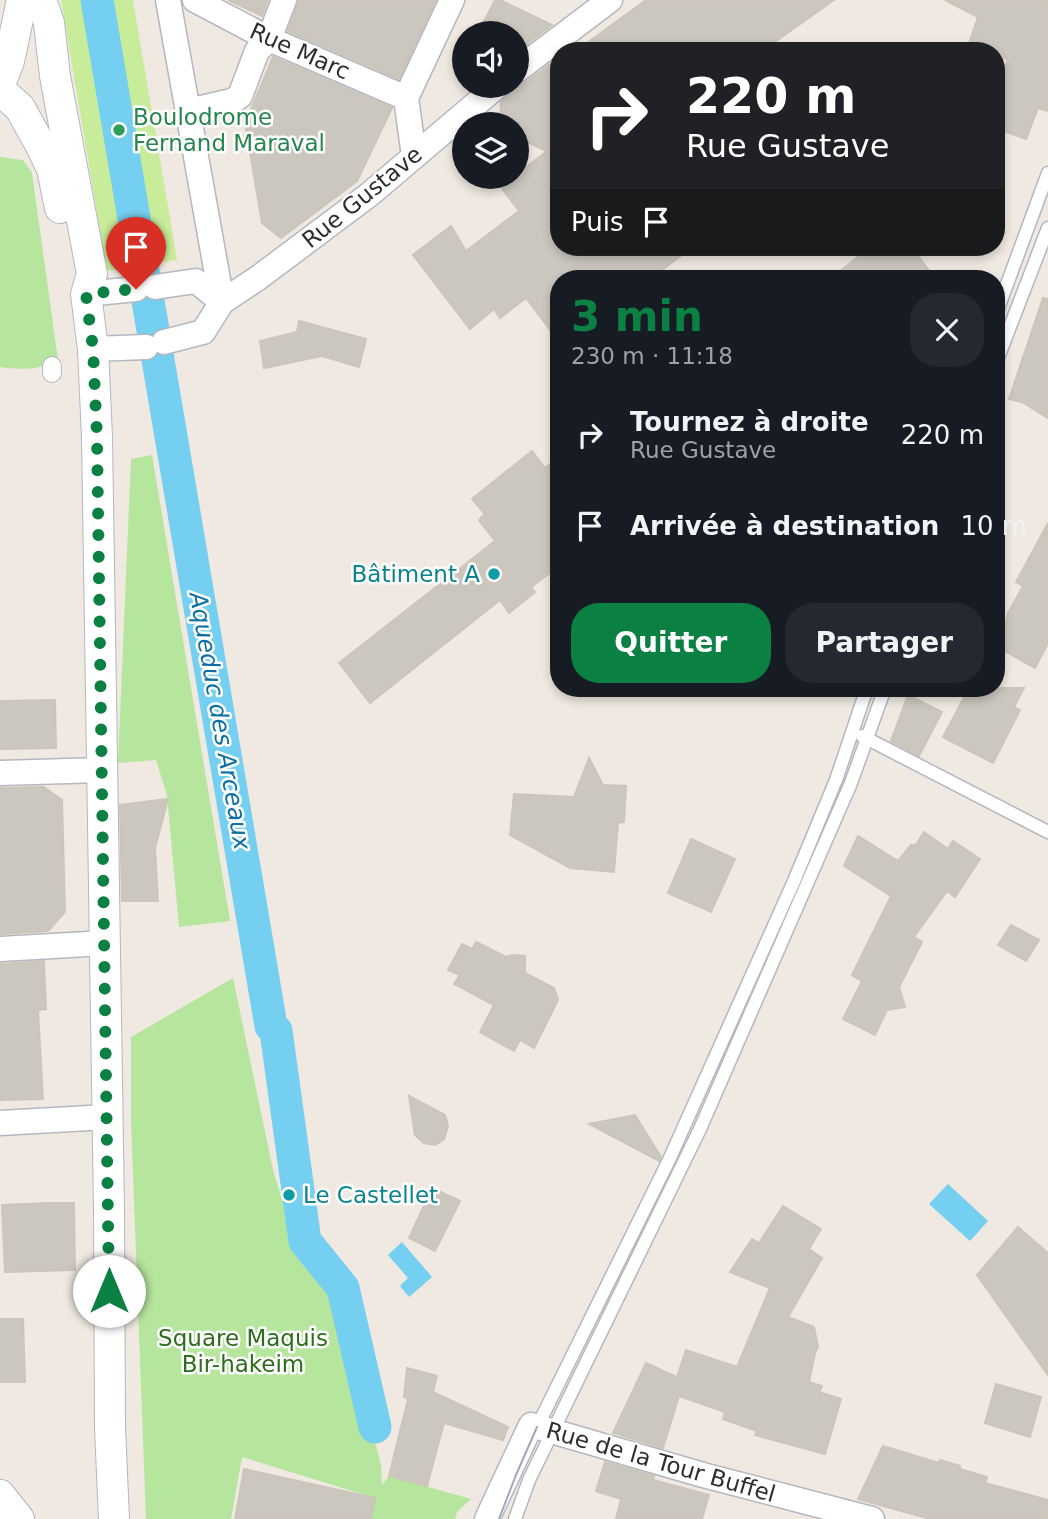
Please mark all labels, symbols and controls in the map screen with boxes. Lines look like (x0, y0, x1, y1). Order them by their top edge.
street label: Rue Marc (246, 17, 354, 85)
map controls (452, 21, 529, 189)
button: sound (452, 21, 529, 98)
text: 220 m (686, 68, 856, 125)
icon: right (571, 70, 662, 161)
place label: Boulodrome Fernand Maraval (133, 104, 325, 156)
button: layers (452, 112, 529, 189)
marker: Boulodrome Fernand Maraval (111, 122, 127, 138)
text: Rue Gustave (686, 127, 889, 165)
street label: Rue Gustave (297, 141, 427, 253)
icon: arrive (637, 203, 675, 241)
text: Puis (571, 207, 623, 237)
pin (106, 217, 166, 289)
icon: arrive (117, 228, 155, 266)
text: 3 min (571, 292, 703, 341)
button: close (910, 293, 984, 367)
text: 230 m · 11:18 (571, 343, 733, 369)
text: Tournez à droite (630, 407, 869, 437)
icon: right (571, 416, 609, 454)
text: 220 m (901, 420, 984, 450)
text: Rue Gustave (630, 437, 776, 463)
icon: arrive (571, 507, 609, 545)
text: Arrivée à destination (630, 511, 939, 541)
text: 10 m (960, 511, 1027, 541)
place label: Bâtiment A (352, 561, 480, 587)
marker: Bâtiment A (486, 566, 502, 582)
water label: Aqueduc des Arceaux (183, 588, 257, 853)
button: Quitter (571, 603, 771, 683)
button: Partager (785, 603, 984, 683)
place label: Le Castellet (303, 1182, 438, 1208)
marker: Le Castellet (281, 1187, 297, 1203)
position arrow (72, 1254, 146, 1328)
park label: Square Maquis Bir-hakeim (158, 1325, 328, 1377)
street label: Rue de la Tour Buffel (543, 1417, 779, 1507)

